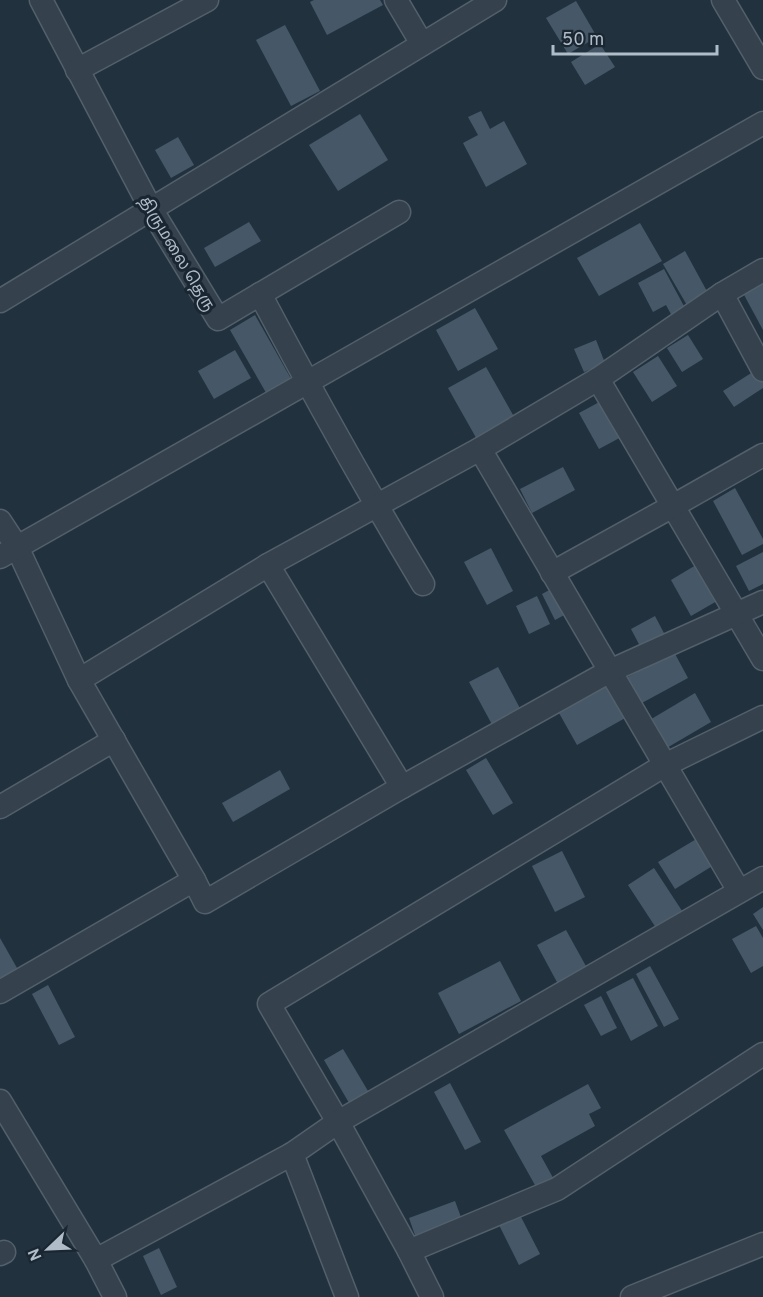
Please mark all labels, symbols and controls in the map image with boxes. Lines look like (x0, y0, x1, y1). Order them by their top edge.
scale bar (553, 18, 716, 56)
text: 50 m (562, 29, 604, 52)
street label: திருமலை தெரு (134, 193, 219, 315)
north arrow (18, 1219, 78, 1279)
text: N (25, 1245, 47, 1263)

